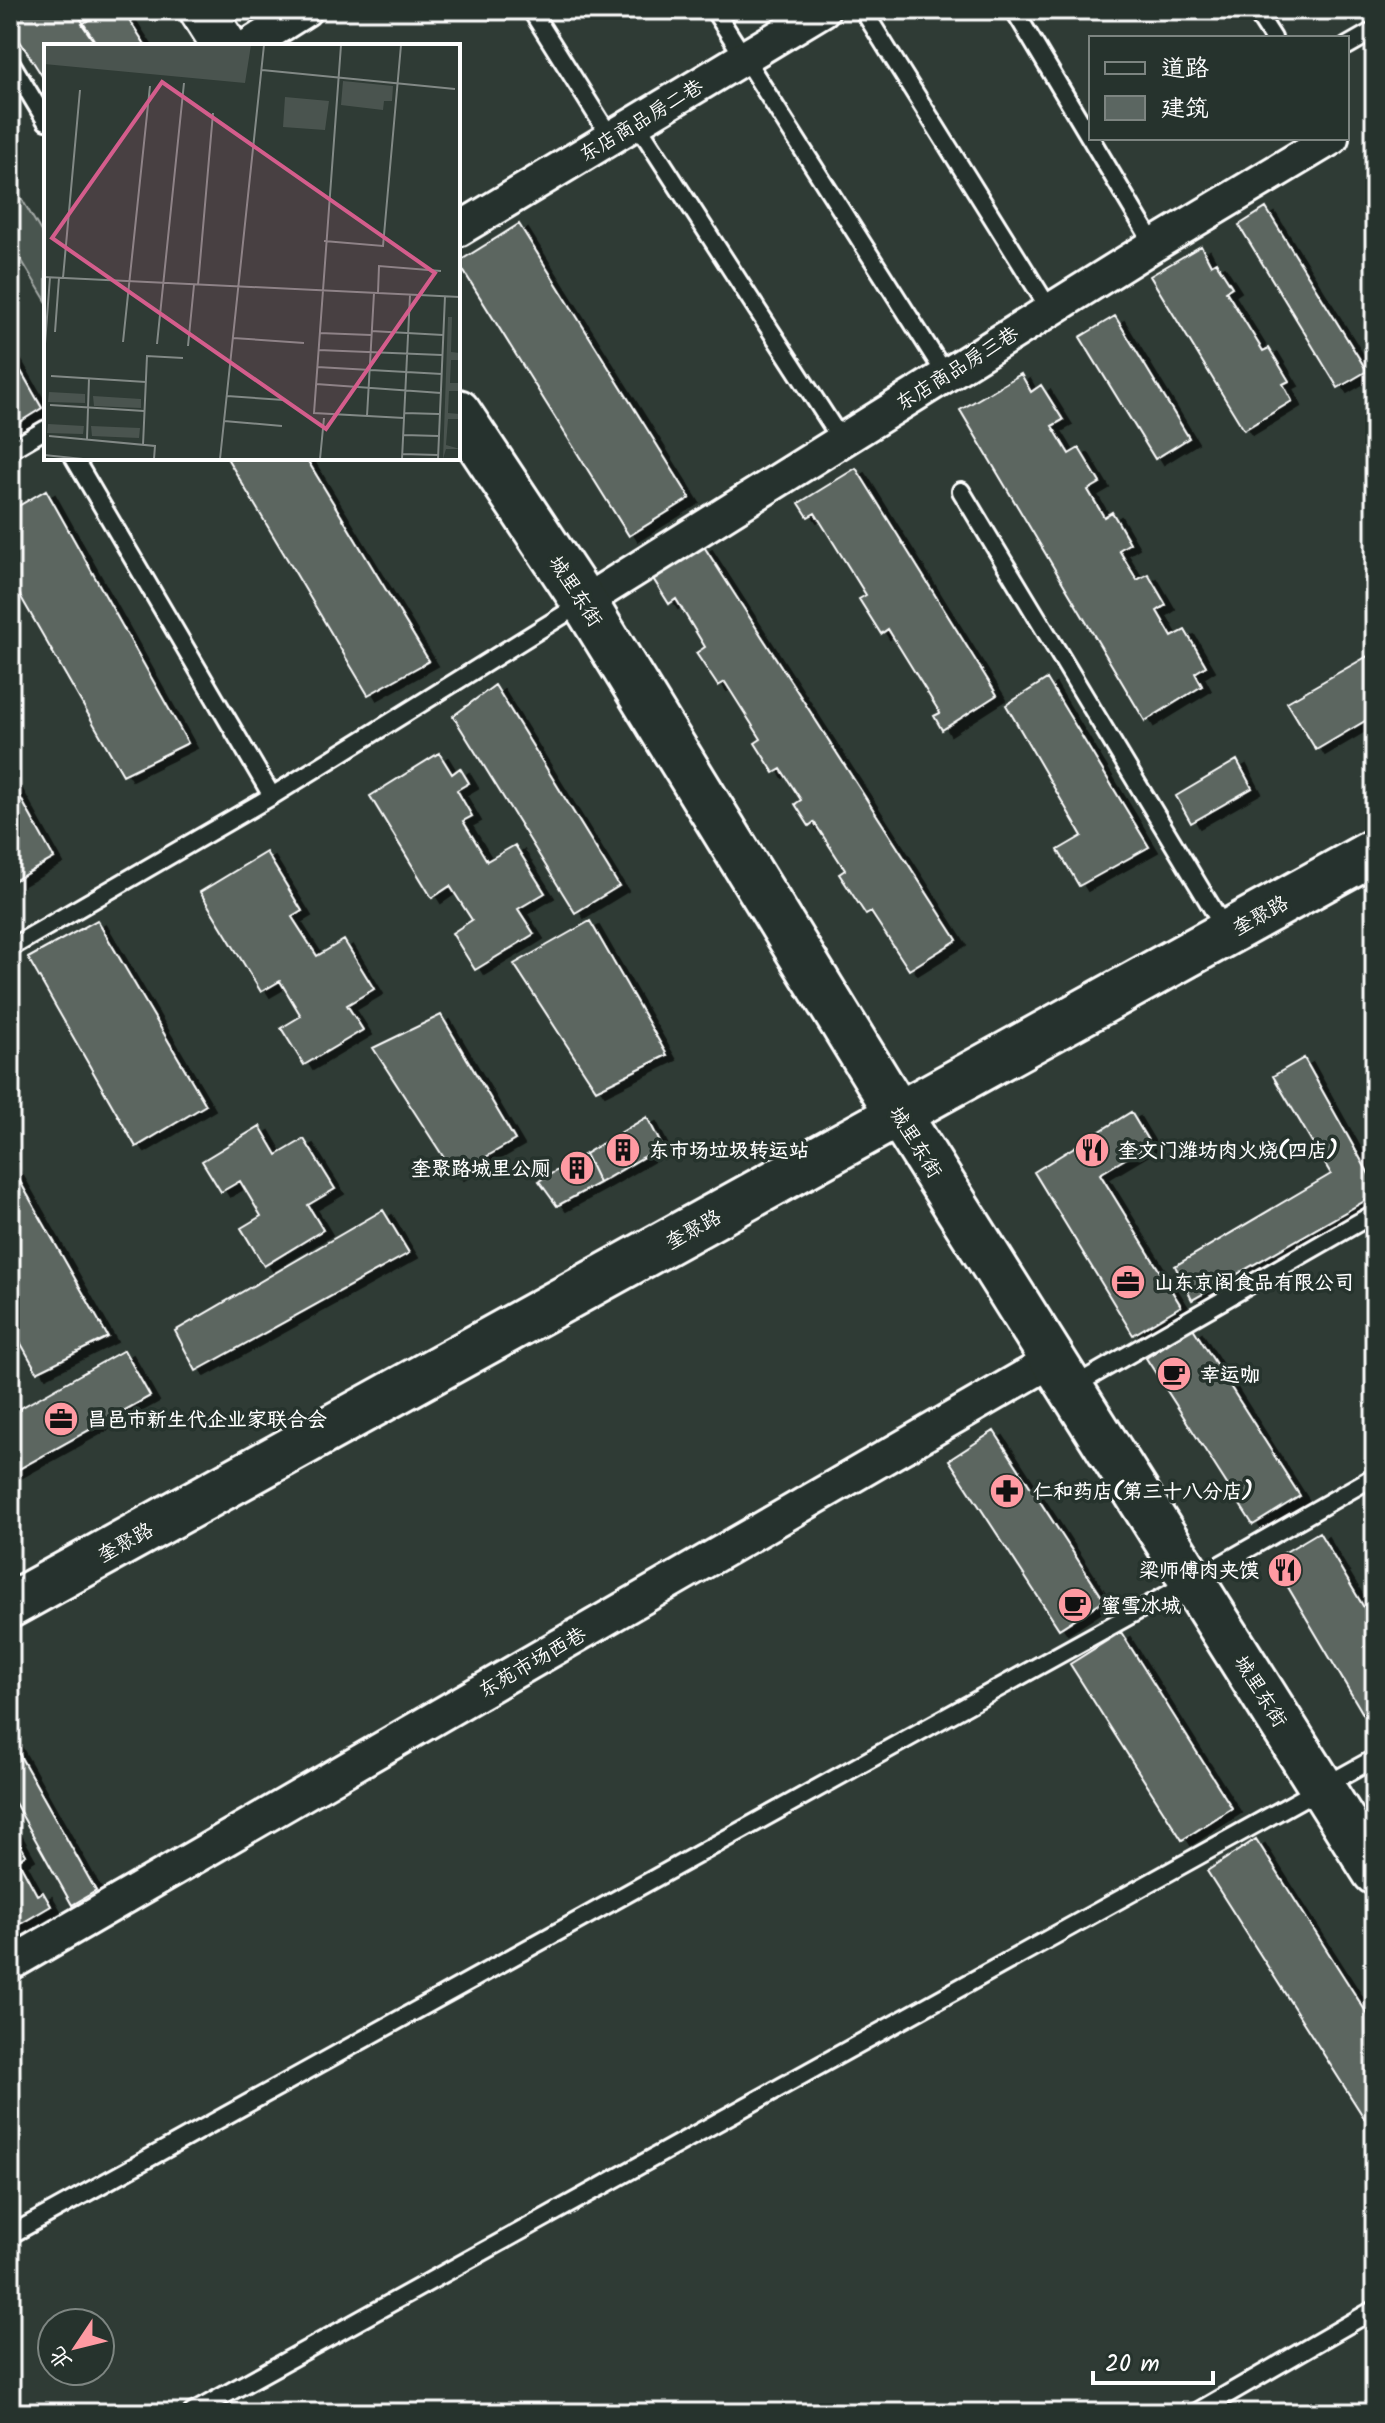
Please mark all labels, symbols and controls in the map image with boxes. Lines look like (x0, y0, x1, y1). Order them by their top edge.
legend (1089, 36, 1349, 140)
inset map (44, 44, 460, 460)
text: 道路 (1161, 50, 1209, 89)
street label: 东店商品房二巷 (574, 71, 711, 171)
text: 建筑 (1161, 90, 1209, 129)
street label: 东店商品房三巷 (890, 319, 1027, 420)
street label: 城里东街 (539, 550, 610, 634)
street label: 奎聚路 (1227, 888, 1296, 945)
street label: 城里东街 (880, 1101, 949, 1185)
building icon: 东市场垃圾转运站 (604, 1131, 642, 1169)
restaurant icon: 奎文门潍坊肉火烧(四店) (1073, 1131, 1111, 1169)
place label: 东市场垃圾转运站 (649, 1136, 809, 1168)
place label: 奎文门潍坊肉火烧(四店) (1118, 1136, 1338, 1168)
building icon: 奎聚路城里公厕 (558, 1149, 596, 1187)
place label: 奎聚路城里公厕 (411, 1154, 551, 1186)
street label: 奎聚路 (660, 1202, 729, 1259)
office icon: 山东京阁食品有限公司 (1109, 1263, 1147, 1301)
place label: 山东京阁食品有限公司 (1154, 1268, 1354, 1300)
cafe icon: 幸运咖 (1155, 1355, 1193, 1393)
place label: 幸运咖 (1200, 1360, 1260, 1392)
office icon: 昌邑市新生代企业家联合会 (42, 1400, 80, 1438)
place label: 昌邑市新生代企业家联合会 (87, 1405, 327, 1437)
pharmacy icon: 仁和药店(第三十八分店) (988, 1472, 1026, 1510)
place label: 仁和药店(第三十八分店) (1033, 1477, 1253, 1509)
street label: 奎聚路 (92, 1515, 161, 1572)
restaurant icon: 梁师傅肉夹馍 (1266, 1551, 1304, 1589)
place label: 梁师傅肉夹馍 (1139, 1556, 1259, 1588)
cafe icon: 蜜雪冰城 (1056, 1586, 1094, 1624)
place label: 蜜雪冰城 (1101, 1591, 1181, 1623)
street label: 东苑市场西巷 (473, 1619, 594, 1708)
street label: 城里东街 (1225, 1650, 1294, 1734)
north arrow (36, 2307, 116, 2387)
scale bar (1093, 2335, 1213, 2385)
text: 北 (41, 2338, 82, 2376)
text: 20 m (1105, 2345, 1160, 2384)

